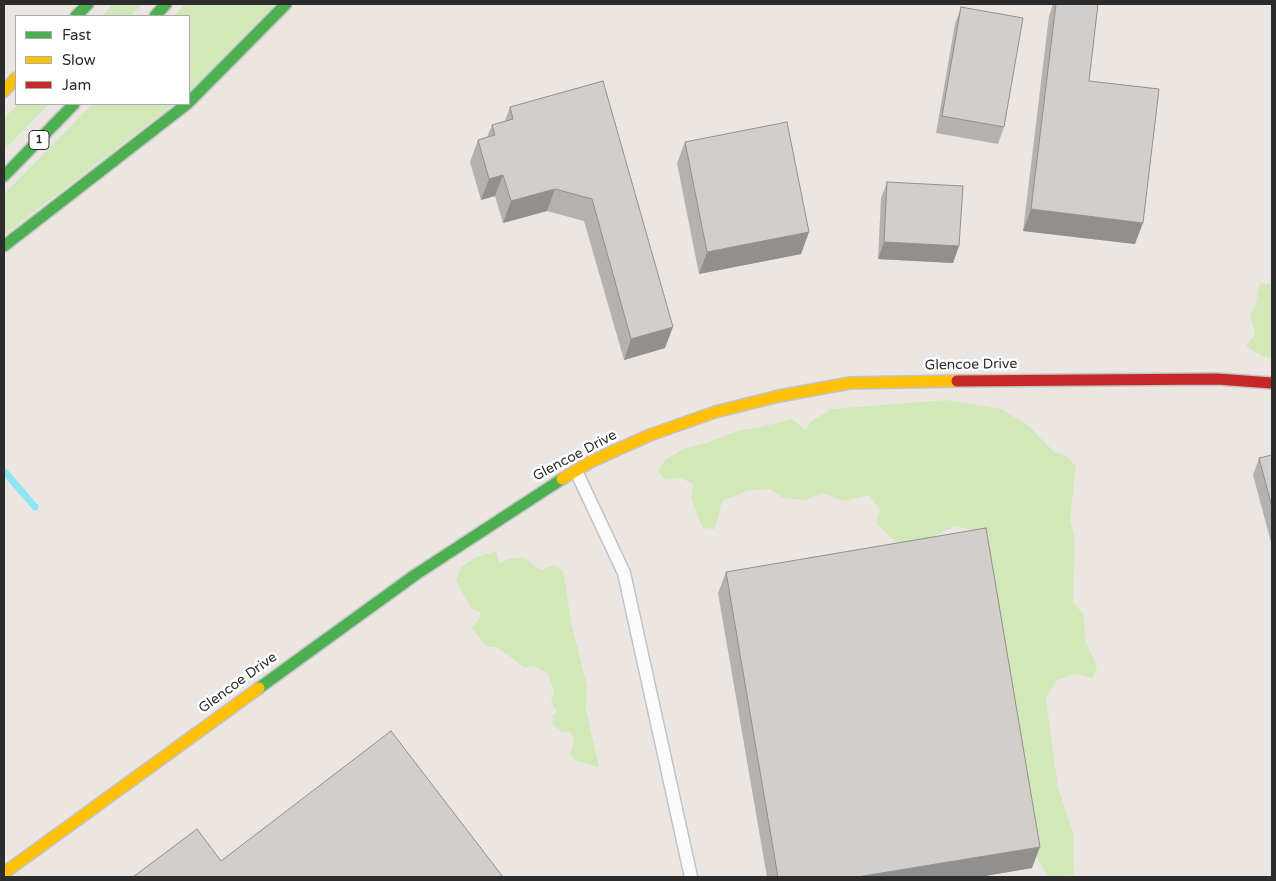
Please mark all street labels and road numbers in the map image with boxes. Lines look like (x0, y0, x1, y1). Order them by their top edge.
road number: 1 (29, 130, 49, 150)
street label: Glencoe Drive (925, 356, 1017, 374)
street label: Glencoe Drive (530, 427, 620, 485)
street label: Glencoe Drive (196, 649, 280, 717)

